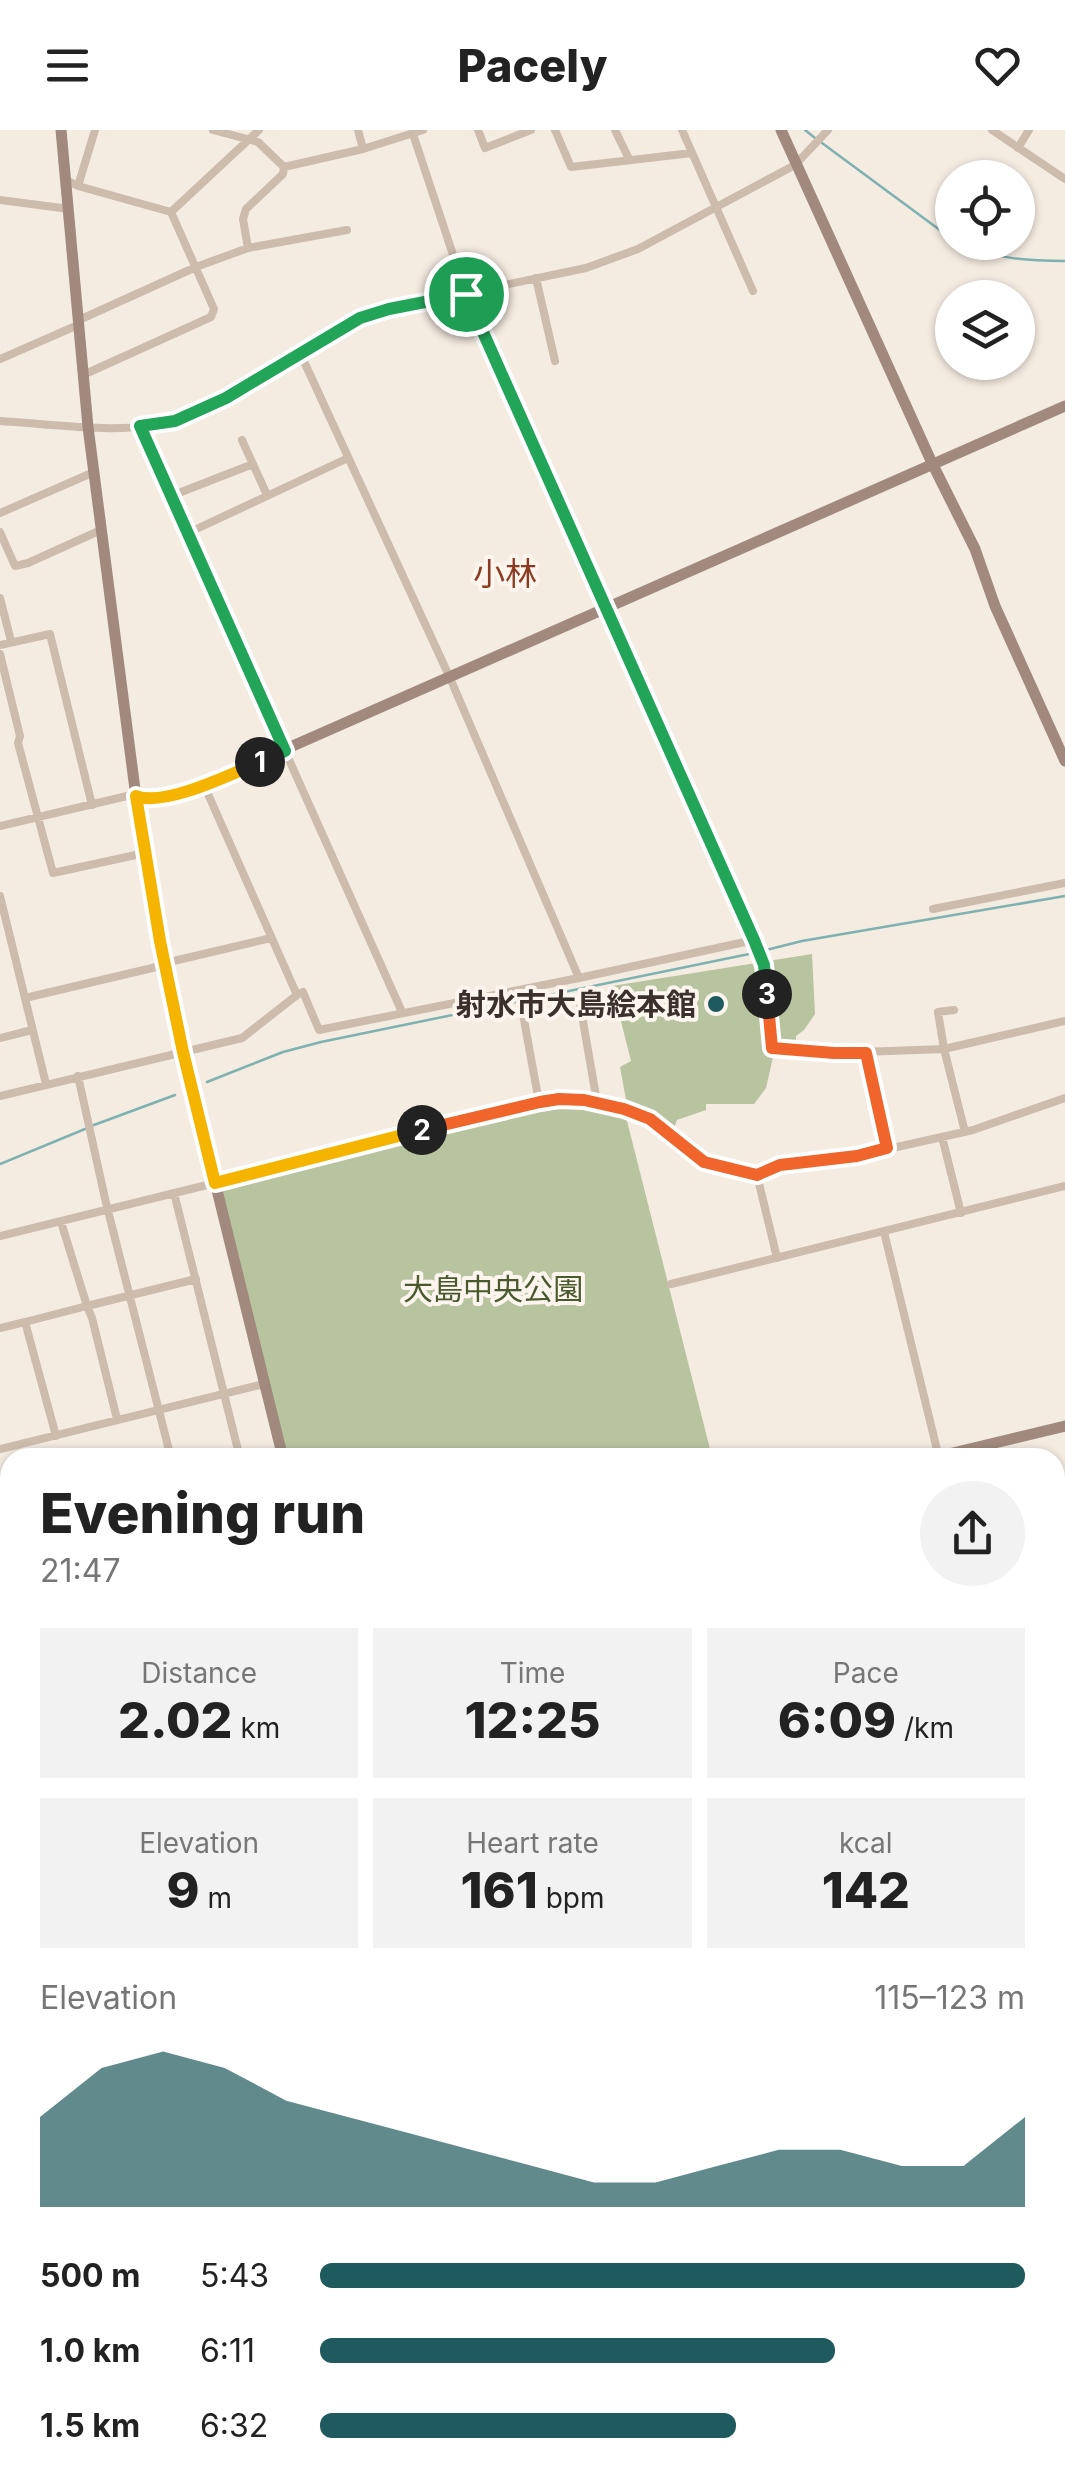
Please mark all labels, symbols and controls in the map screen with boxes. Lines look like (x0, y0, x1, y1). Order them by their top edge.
icon: menu (40, 38, 95, 93)
text: Pacely (458, 38, 607, 93)
icon: heart (970, 38, 1025, 93)
map controls (935, 160, 1035, 380)
button: locate (935, 160, 1035, 260)
pin (424, 252, 509, 337)
icon: arrive (439, 267, 494, 322)
button: layers (935, 280, 1035, 380)
district label: 小林 (473, 554, 537, 593)
pin: 1 (235, 737, 285, 787)
text: 1 (254, 745, 266, 779)
pin: 3 (742, 969, 792, 1019)
text: 3 (758, 977, 776, 1011)
place label: 射水市大島絵本館 (456, 986, 696, 1022)
marker: 射水市大島絵本館 (705, 993, 727, 1015)
pin: 2 (397, 1105, 447, 1155)
text: 2 (413, 1113, 431, 1147)
park label: 大島中央公園 (403, 1271, 583, 1307)
text: Evening run (40, 1480, 365, 1546)
button: share (920, 1481, 1025, 1586)
text: 21:47 (40, 1551, 121, 1590)
text: Distance (141, 1656, 257, 1690)
text: Time (500, 1656, 565, 1690)
text: Pace (833, 1656, 899, 1690)
text: 2.02 (118, 1690, 233, 1750)
text: 12:25 (464, 1690, 601, 1750)
text: 6:09 (778, 1690, 896, 1750)
text: km (233, 1711, 280, 1745)
text: /km (896, 1711, 954, 1745)
text: Elevation (139, 1826, 259, 1860)
text: Heart rate (466, 1826, 599, 1860)
text: kcal (839, 1826, 893, 1860)
text: 9 (166, 1860, 200, 1920)
text: 161 (461, 1860, 538, 1920)
text: 142 (822, 1860, 910, 1920)
text: m (200, 1881, 232, 1915)
text: bpm (538, 1881, 604, 1915)
text: Elevation (40, 1978, 177, 2017)
text: 115–123 m (874, 1978, 1025, 2017)
text: 500 m (40, 2256, 140, 2295)
text: 5:43 (200, 2256, 269, 2295)
text: 1.0 km (40, 2331, 140, 2370)
text: 6:11 (200, 2331, 255, 2370)
text: 1.5 km (40, 2406, 140, 2445)
text: 6:32 (200, 2406, 268, 2445)

